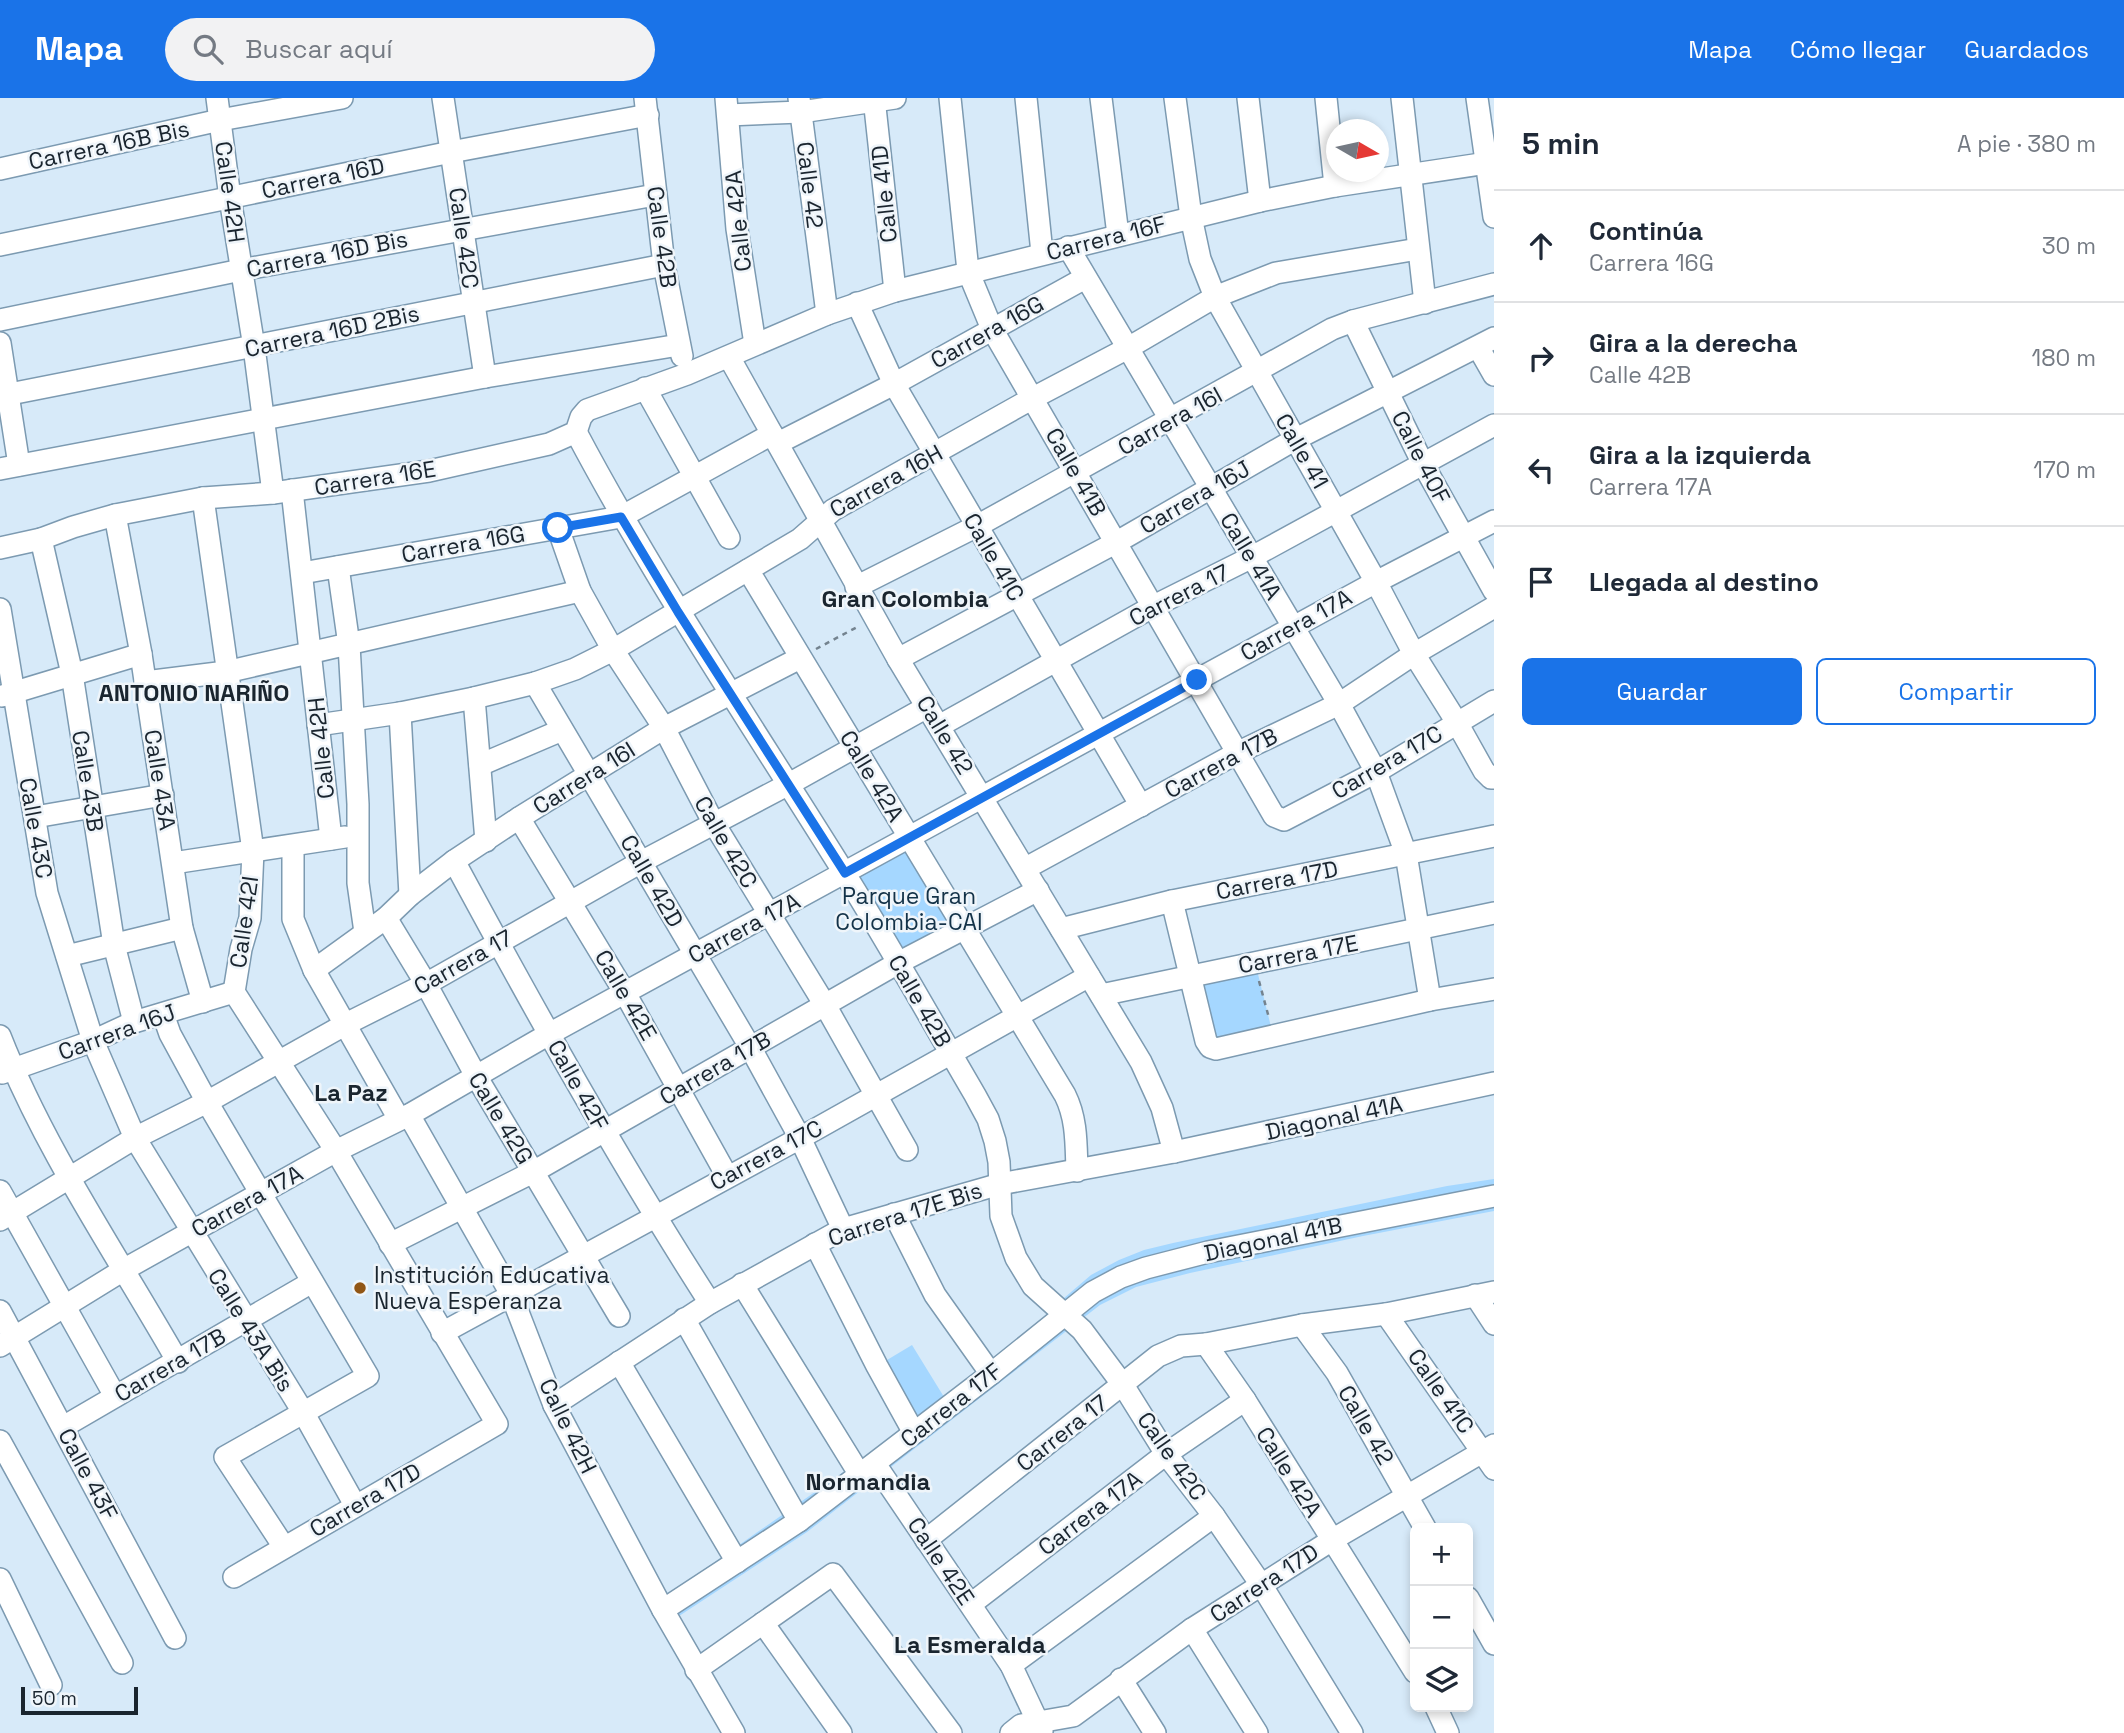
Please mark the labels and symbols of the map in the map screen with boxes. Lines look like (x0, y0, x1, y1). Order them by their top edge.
street label: Carrera 16B Bis (26, 113, 192, 177)
north arrow (1326, 119, 1389, 182)
street label: Calle 42H (208, 139, 252, 245)
street label: Calle 42 (790, 140, 830, 230)
street label: Calle 41D (864, 144, 904, 244)
street label: Carrera 16D (259, 150, 387, 206)
street label: Calle 42A (718, 169, 758, 273)
street label: Calle 42B (640, 184, 684, 290)
street label: Calle 42C (442, 186, 486, 290)
street label: Carrera 16F (1043, 209, 1169, 267)
street label: Carrera 16D Bis (244, 224, 410, 284)
street label: Carrera 16G (925, 289, 1049, 375)
street label: Carrera 16D 2Bis (242, 298, 422, 364)
street label: Carrera 16I (1112, 380, 1228, 462)
street label: Calle 40F (1385, 405, 1457, 509)
street label: Calle 41 (1268, 408, 1336, 494)
street label: Calle 41B (1039, 422, 1113, 522)
street label: Carrera 16H (824, 438, 948, 524)
street label: Carrera 16J (1134, 453, 1256, 541)
street label: Carrera 16E (312, 454, 438, 502)
street label: Calle 41A (1213, 507, 1289, 605)
street label: Calle 41C (957, 508, 1031, 606)
route start (542, 512, 573, 543)
street label: Carrera 16G (399, 518, 527, 570)
street label: Carrera 17 (1124, 557, 1234, 633)
street label: Carrera 17A (1235, 582, 1357, 668)
district label: Gran Colombia (821, 583, 989, 614)
route end (1181, 664, 1212, 695)
district label: ANTONIO NARIÑO (99, 677, 289, 708)
street label: Calle 42 (910, 690, 980, 780)
street label: Calle 42H (301, 696, 341, 800)
street label: Carrera 17C (1326, 718, 1448, 806)
street label: Carrera 17B (1159, 721, 1283, 805)
street label: Calle 42A (833, 725, 911, 827)
street label: Calle 43B (65, 728, 111, 834)
street label: Calle 43A (137, 728, 183, 832)
street label: Carrera 16I (527, 735, 641, 821)
street label: Calle 43C (12, 775, 60, 881)
street label: Calle 42C (688, 790, 764, 894)
street label: Calle 42D (613, 829, 691, 933)
street label: Carrera 17D (1213, 853, 1341, 907)
street label: Calle 42I (223, 874, 265, 970)
park label: Parque Gran Colombia-CAI (835, 881, 983, 937)
street label: Carrera 17A (683, 886, 805, 970)
street label: Carrera 17 (408, 923, 518, 1001)
street label: Carrera 17E (1236, 928, 1360, 980)
street label: Calle 42E (588, 944, 664, 1046)
street label: Calle 42B (881, 949, 959, 1053)
street label: Carrera 16J (54, 997, 180, 1067)
street label: Carrera 17B (654, 1024, 776, 1112)
street label: Calle 42F (541, 1034, 615, 1136)
street label: Calle 42G (462, 1066, 540, 1170)
district label: La Paz (314, 1077, 388, 1108)
street label: Diagonal 41A (1263, 1089, 1405, 1147)
street label: Carrera 17C (705, 1113, 827, 1197)
street label: Carrera 17A (186, 1158, 308, 1244)
street label: Carrera 17E Bis (824, 1175, 986, 1253)
street label: Diagonal 41B (1201, 1210, 1345, 1268)
place label: Institución Educativa Nueva Esperanza (374, 1260, 610, 1316)
street label: Calle 43A Bis (201, 1263, 301, 1397)
marker: Institución Educativa Nueva Esperanza (352, 1280, 368, 1296)
street label: Carrera 17B (109, 1321, 231, 1409)
street label: Calle 41C (1401, 1343, 1481, 1439)
street label: Carrera 17F (894, 1356, 1008, 1454)
street label: Calle 42H (532, 1374, 604, 1478)
street label: Calle 42 (1331, 1380, 1401, 1470)
street label: Carrera 17 (1010, 1388, 1114, 1478)
street label: Calle 42C (1131, 1406, 1213, 1506)
street label: Calle 42A (1249, 1421, 1329, 1523)
street label: Calle 43F (51, 1423, 125, 1525)
street label: Carrera 17D (304, 1456, 426, 1544)
street label: Carrera 17A (1032, 1464, 1148, 1562)
district label: Normandia (806, 1466, 931, 1497)
street label: Calle 42E (901, 1511, 981, 1611)
street label: Carrera 17D (1204, 1537, 1324, 1629)
district label: La Esmeralda (894, 1629, 1046, 1660)
scale bar (21, 1684, 138, 1716)

